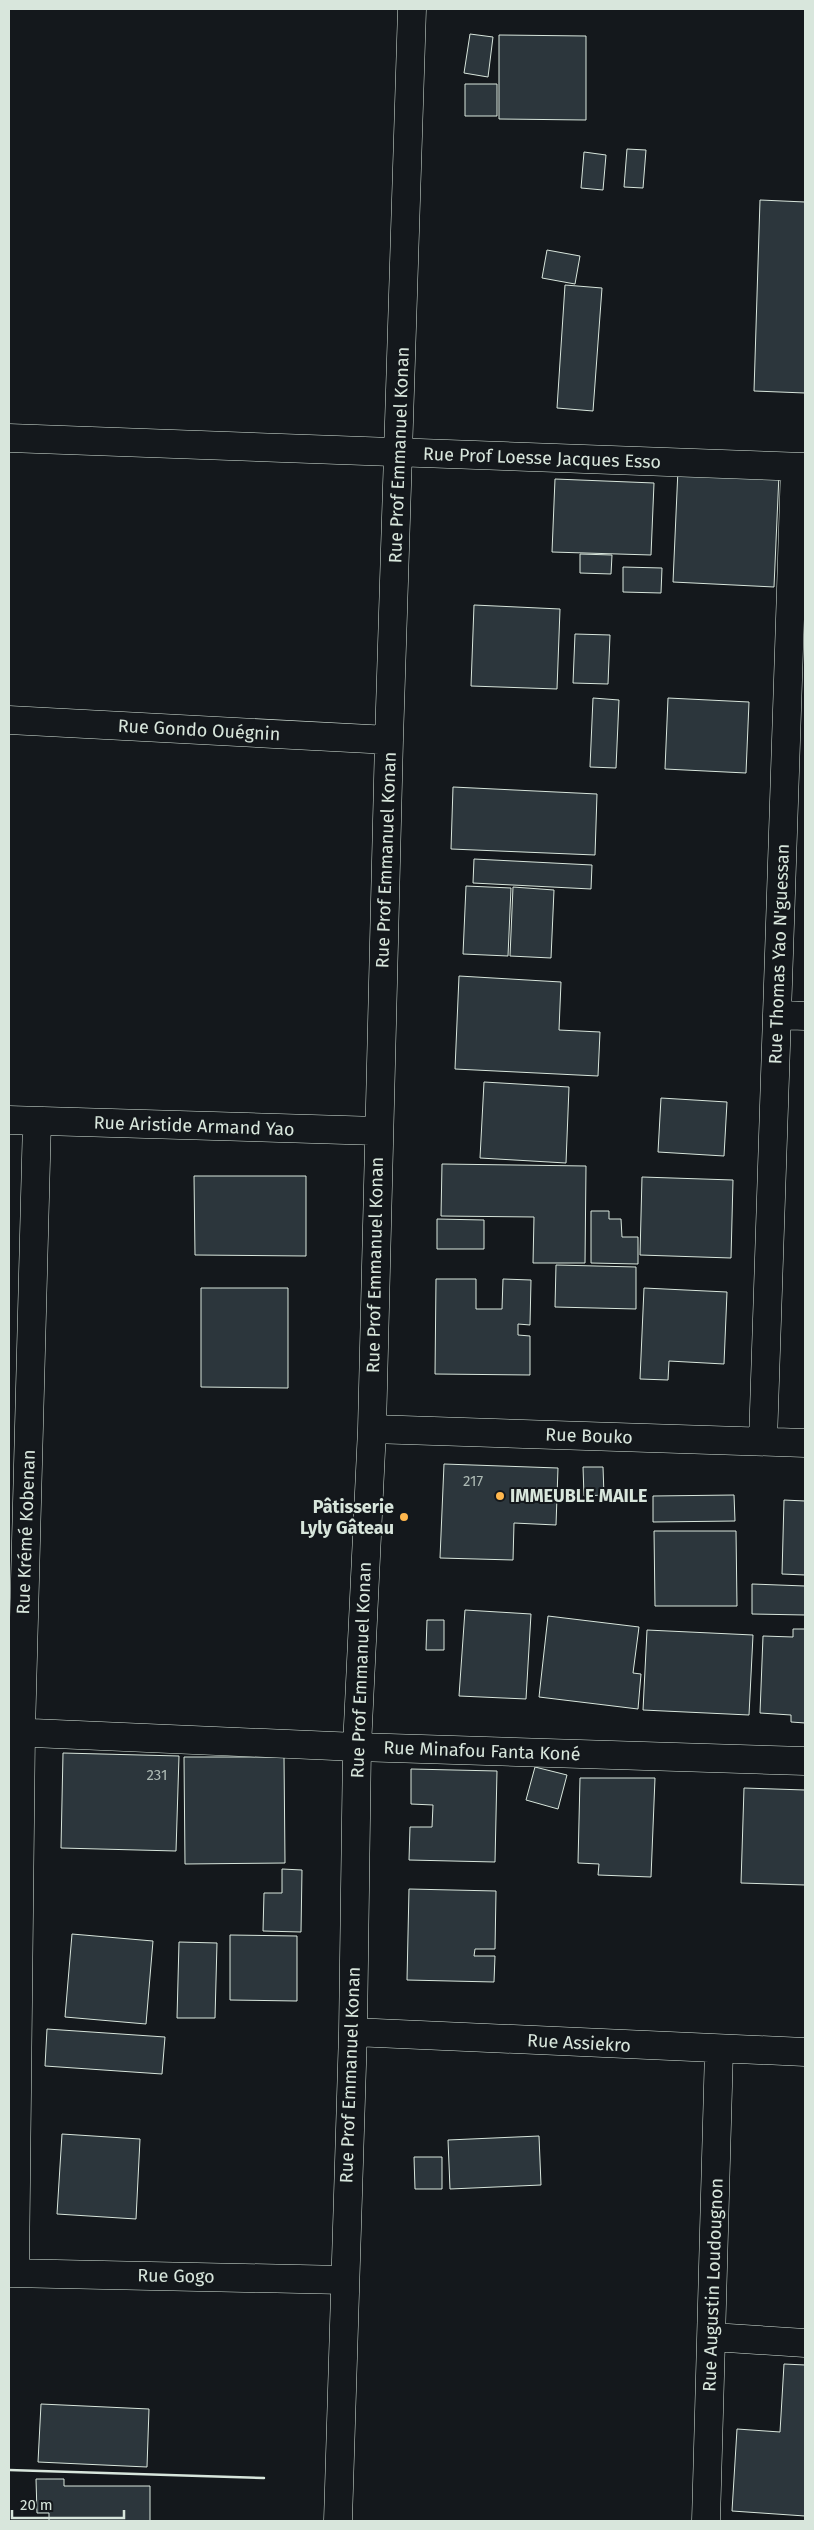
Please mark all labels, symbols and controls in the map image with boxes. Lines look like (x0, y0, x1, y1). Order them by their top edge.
street label: Rue Prof Emmanuel Konan (384, 346, 414, 564)
street label: Rue Prof Loesse Jacques Esso (423, 443, 661, 473)
street label: Rue Gondo Ouégnin (117, 715, 281, 745)
street label: Rue Prof Emmanuel Konan (371, 751, 401, 969)
street label: Rue Thomas Yao N'guessan (764, 843, 794, 1065)
street label: Rue Aristide Armand Yao (93, 1112, 295, 1140)
street label: Rue Prof Emmanuel Konan (362, 1157, 388, 1373)
street label: Rue Bouko (545, 1423, 633, 1449)
street label: Rue Krémé Kobenan (12, 1449, 40, 1615)
house number: 217 (463, 1472, 483, 1490)
place label: IMMEUBLE MAILE (510, 1485, 648, 1507)
marker: IMMEUBLE MAILE (494, 1490, 506, 1502)
place label: Pâtisserie Lyly Gâteau (300, 1496, 394, 1539)
marker: Pâtisserie Lyly Gâteau (398, 1511, 410, 1523)
street label: Rue Prof Emmanuel Konan (346, 1561, 376, 1779)
street label: Rue Minafou Fanta Koné (383, 1737, 581, 1765)
house number: 231 (147, 1766, 167, 1784)
street label: Rue Prof Emmanuel Konan (335, 1966, 365, 2184)
street label: Rue Assiekro (527, 2029, 631, 2057)
street label: Rue Augustin Loudougnon (698, 2178, 728, 2392)
street label: Rue Gogo (137, 2264, 215, 2288)
scale bar (12, 2488, 125, 2520)
text: 20 m (20, 2496, 53, 2514)

